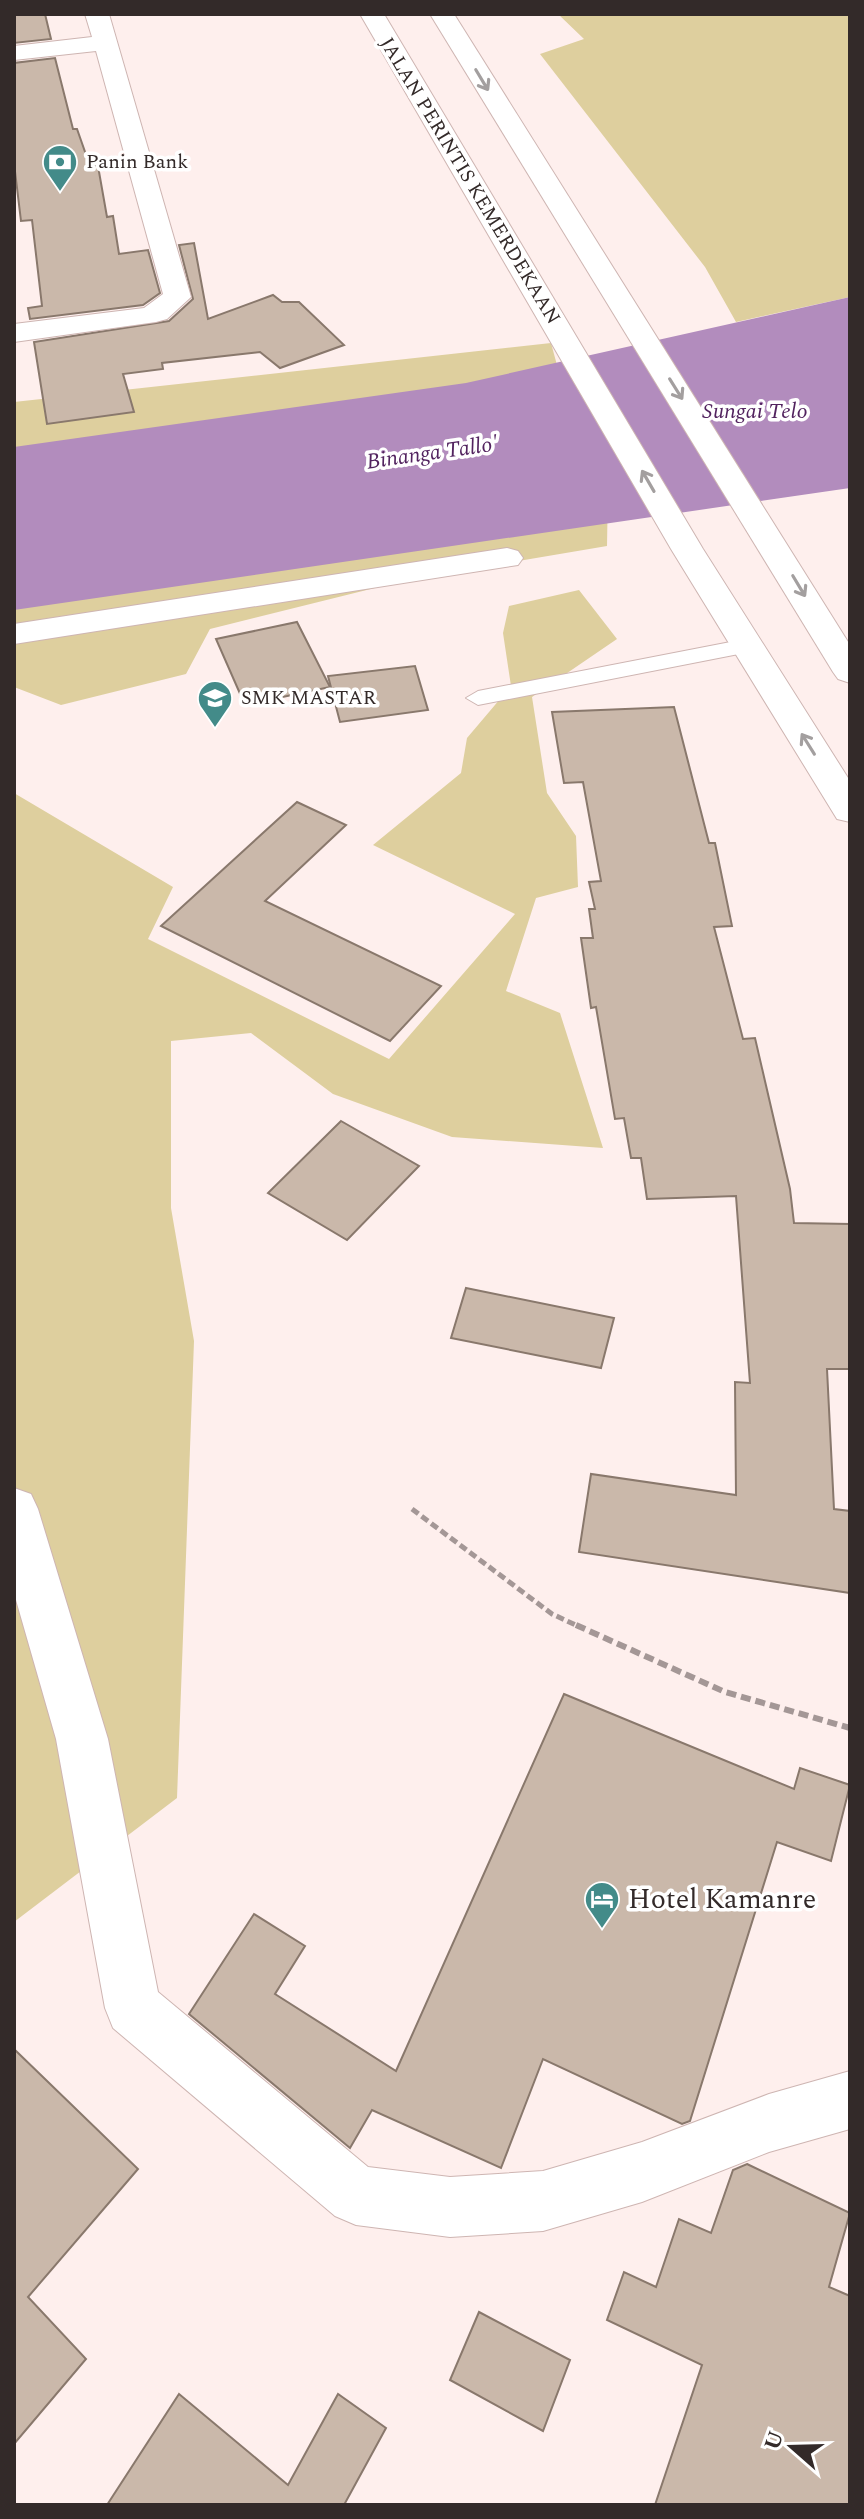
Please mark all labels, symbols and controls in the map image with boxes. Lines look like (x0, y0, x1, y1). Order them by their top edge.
street label: JALAN PERINTIS KEMERDEKAAN (372, 32, 568, 330)
one-way arrow (474, 69, 491, 91)
bank icon: Panin Bank (41, 143, 79, 193)
place label: Panin Bank (86, 147, 188, 177)
one-way arrow (669, 377, 685, 400)
water label: Sungai Telo (702, 395, 808, 428)
water label: Binanga Tallo' (364, 427, 500, 479)
one-way arrow (640, 470, 655, 494)
one-way arrow (790, 575, 807, 597)
school or university icon: SMK MASTAR (196, 679, 234, 729)
place label: SMK MASTAR (241, 683, 377, 713)
one-way arrow (800, 733, 816, 756)
place label: Hotel Kamanre (628, 1878, 816, 1921)
hotel icon: Hotel Kamanre (583, 1880, 621, 1930)
north arrow (752, 2407, 832, 2487)
text: U (756, 2426, 793, 2455)

